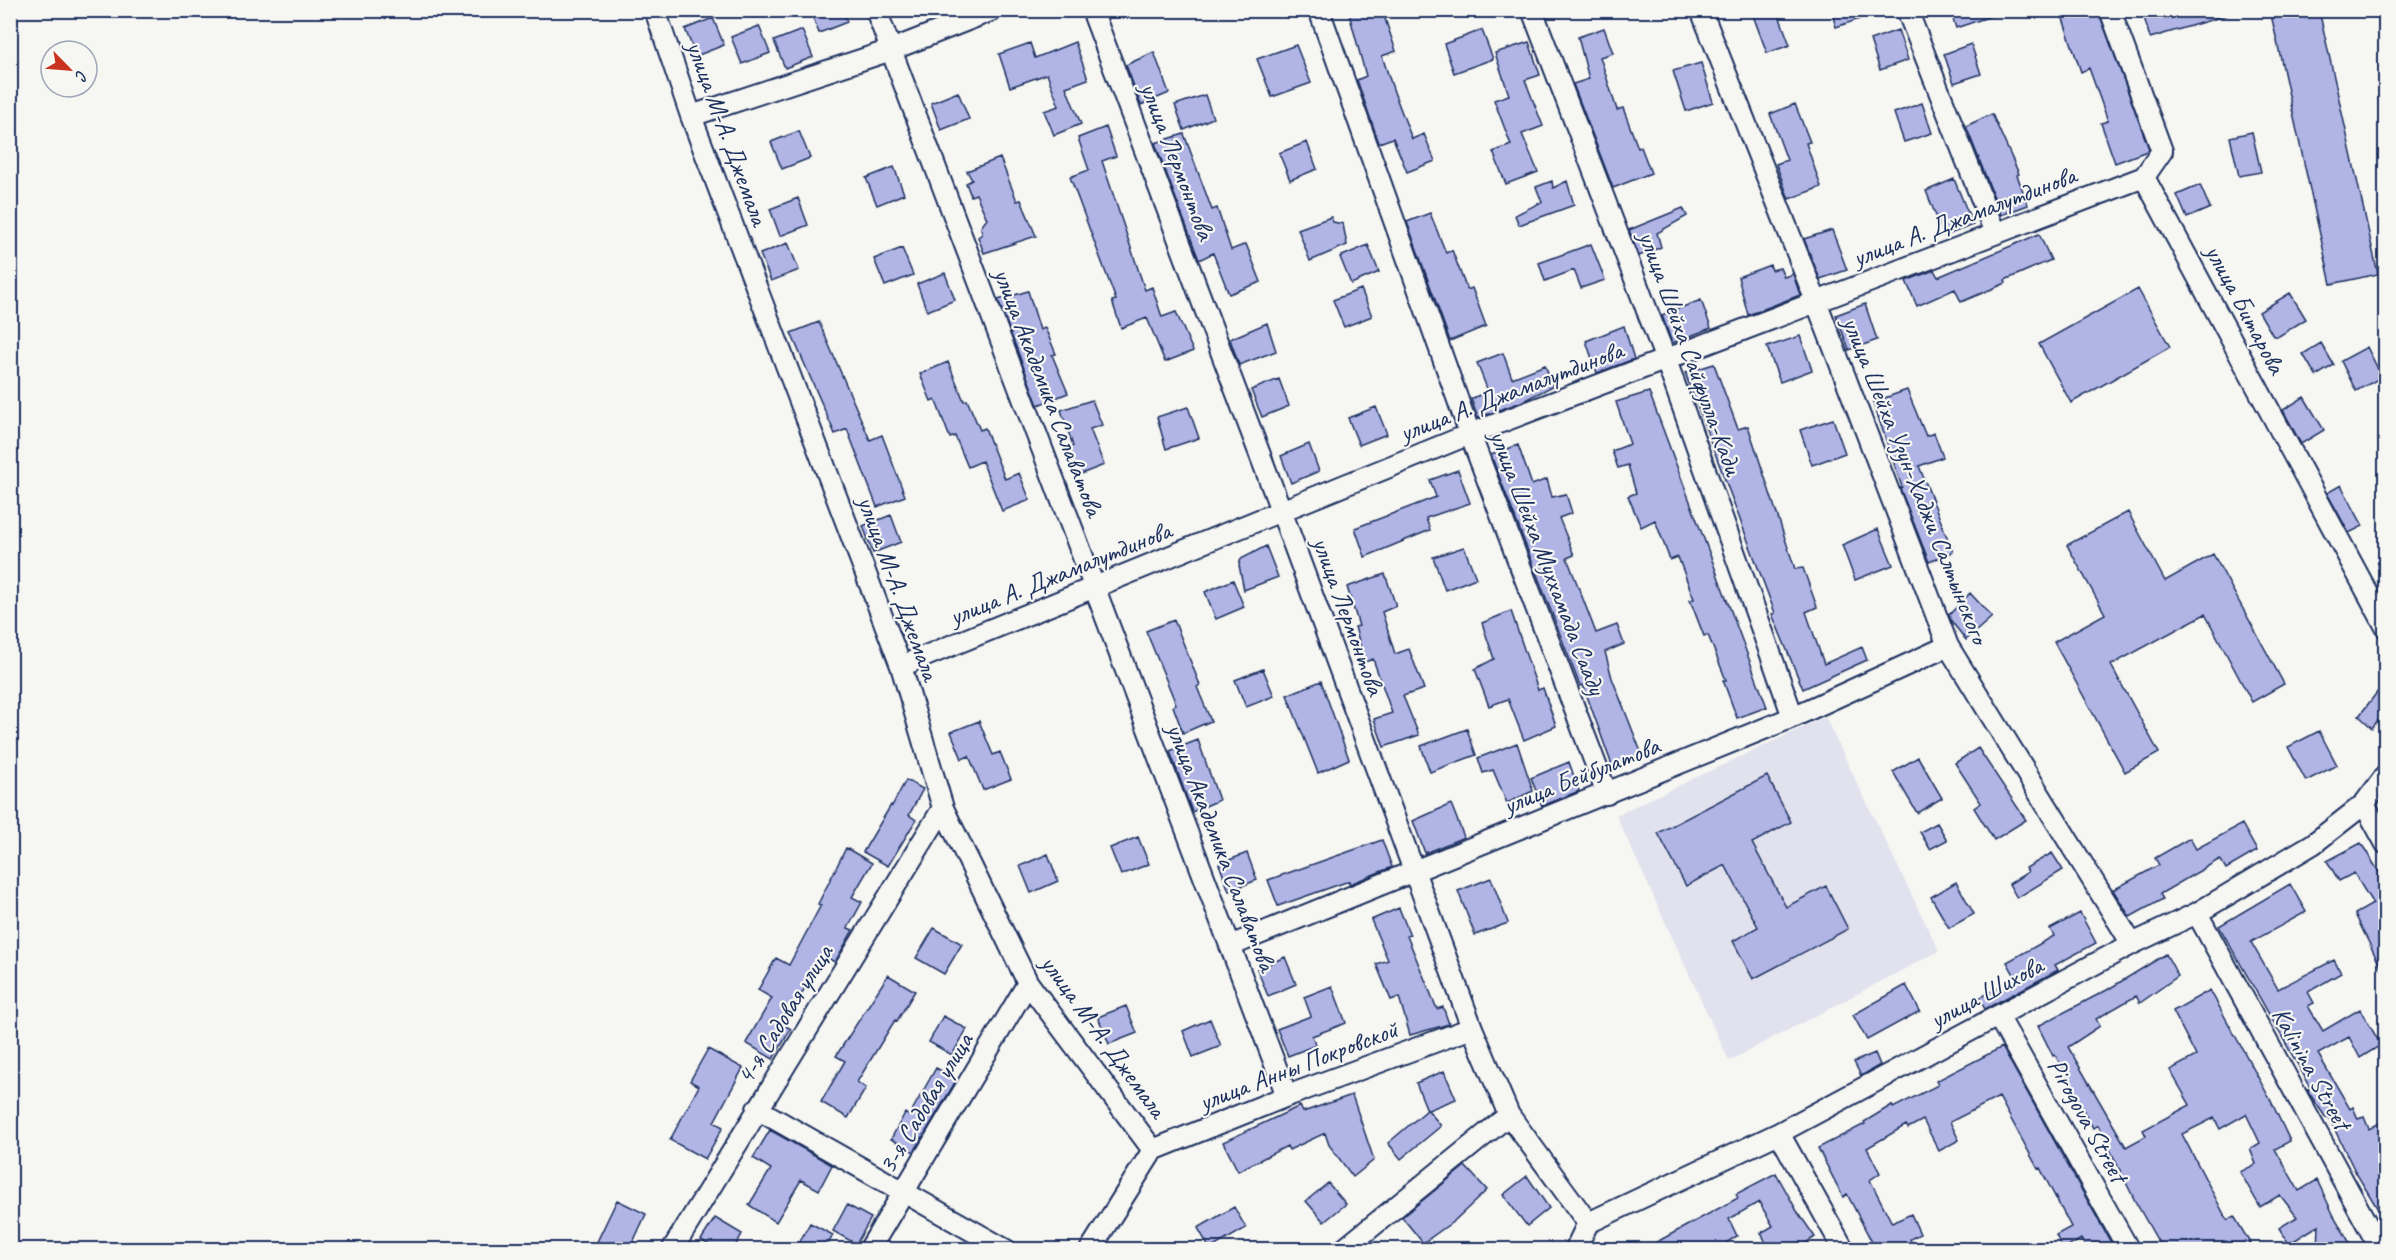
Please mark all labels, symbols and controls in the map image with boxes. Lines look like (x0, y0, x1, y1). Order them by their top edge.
street label: улица М-А. Джемала (678, 35, 777, 232)
north arrow (39, 39, 99, 99)
text: С (70, 67, 92, 85)
street label: улица Лермонтова (1132, 76, 1223, 246)
street label: улица А. Джамалутдинова (1846, 158, 2083, 275)
street label: улица Шейха Сайфулла-Кади (1630, 225, 1751, 481)
street label: улица Битарова (2197, 237, 2294, 381)
street label: улица Академика Салаватова (985, 262, 1112, 523)
street label: улица Шейха Узун-Хаджи Салтынского (1834, 310, 1997, 651)
street label: улица А. Джамалутдинова (1393, 333, 1630, 450)
street label: улица Шейха Муххамада Сааду (1481, 423, 1614, 701)
street label: улица М-А. Джемала (849, 490, 948, 687)
street label: улица А. Джамалутдинова (943, 513, 1178, 634)
street label: улица Лермонтова (1304, 531, 1393, 701)
street label: улица Академика Салаватова (1158, 717, 1285, 978)
street label: улица Бейбулатова (1496, 728, 1666, 823)
street label: 4-я Садовая улица (728, 937, 841, 1090)
street label: улица М-А. Джемала (1032, 947, 1175, 1126)
street label: улица Шихова (1922, 948, 2051, 1037)
street label: Kalinina Street (2264, 1001, 2360, 1138)
street label: улица Анны Покровской (1192, 1012, 1404, 1119)
street label: 3-я Садовая улица (870, 1025, 981, 1180)
street label: Pirogova Street (2040, 1052, 2137, 1191)

